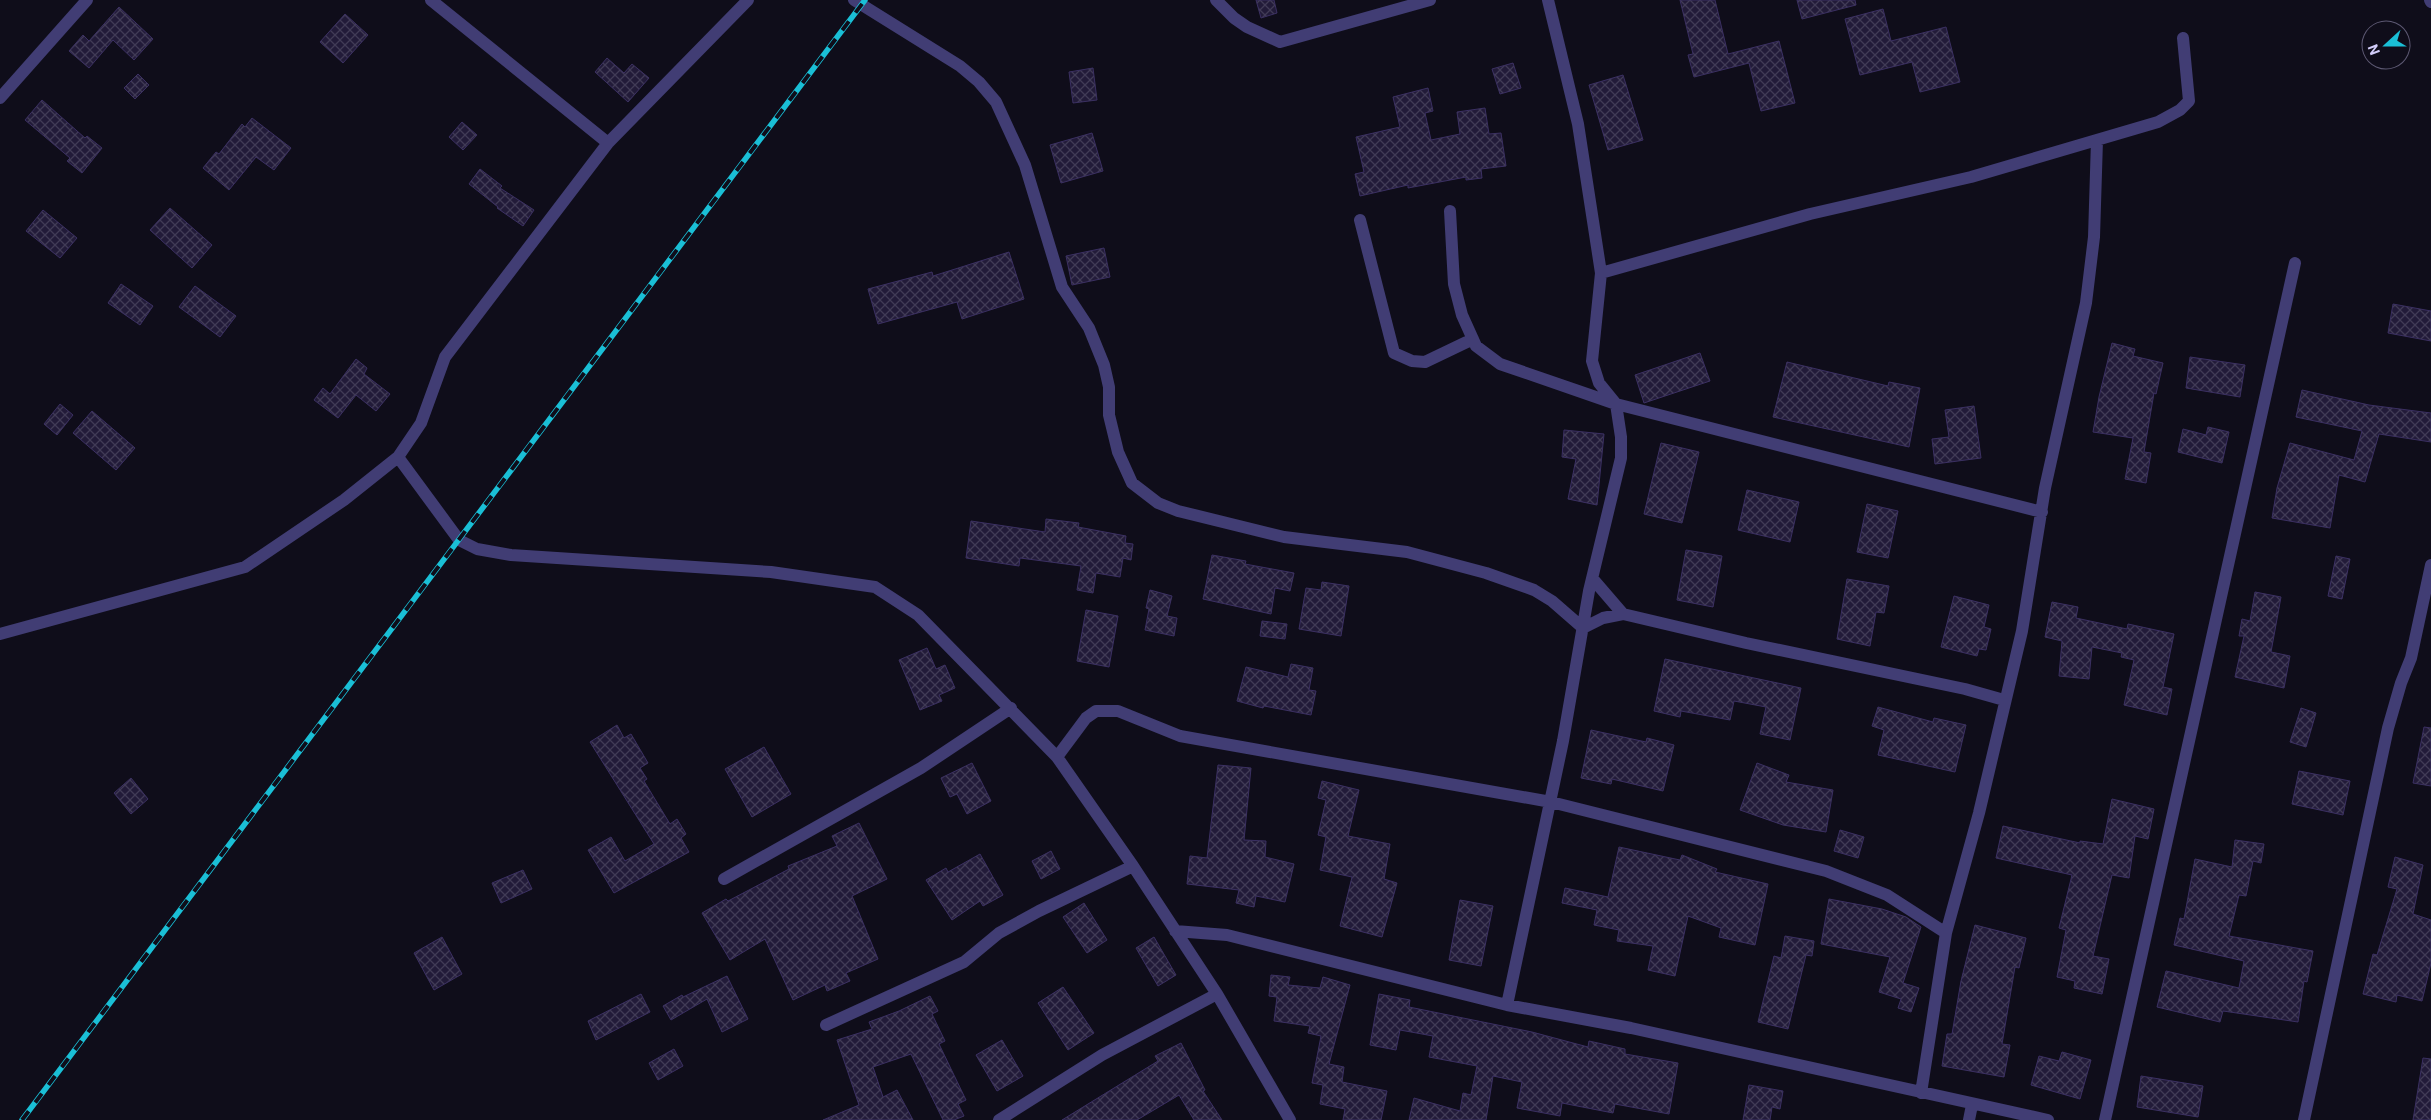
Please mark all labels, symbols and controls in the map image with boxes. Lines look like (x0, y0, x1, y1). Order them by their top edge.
north arrow (2361, 20, 2411, 70)
text: N (2365, 42, 2383, 57)

